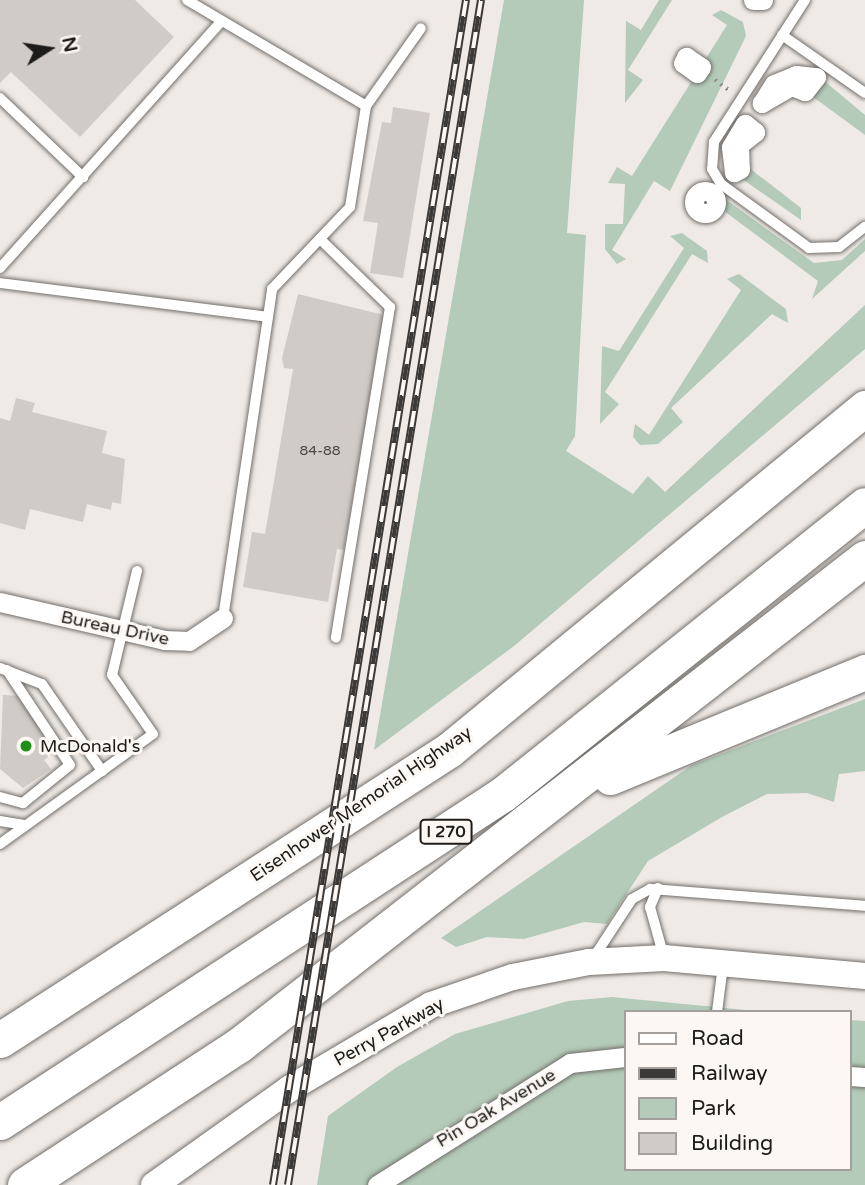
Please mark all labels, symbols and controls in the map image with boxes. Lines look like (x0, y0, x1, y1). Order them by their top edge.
north arrow (14, 14, 84, 84)
text: N (57, 35, 82, 54)
house number: 84-88 (299, 443, 341, 459)
street label: Bureau Drive (59, 606, 171, 650)
street label: Eisenhower Memorial Highway (246, 722, 476, 886)
place label: McDonald's (40, 735, 140, 757)
marker: McDonald's (18, 738, 34, 754)
road number: I 270 (418, 820, 474, 845)
street label: Perry Parkway (330, 993, 448, 1071)
legend (624, 1010, 851, 1171)
text: Road (691, 1026, 744, 1051)
text: Railway (691, 1061, 768, 1086)
street label: Pin Oak Avenue (432, 1064, 560, 1152)
text: Park (691, 1096, 736, 1121)
text: Building (691, 1131, 773, 1156)

